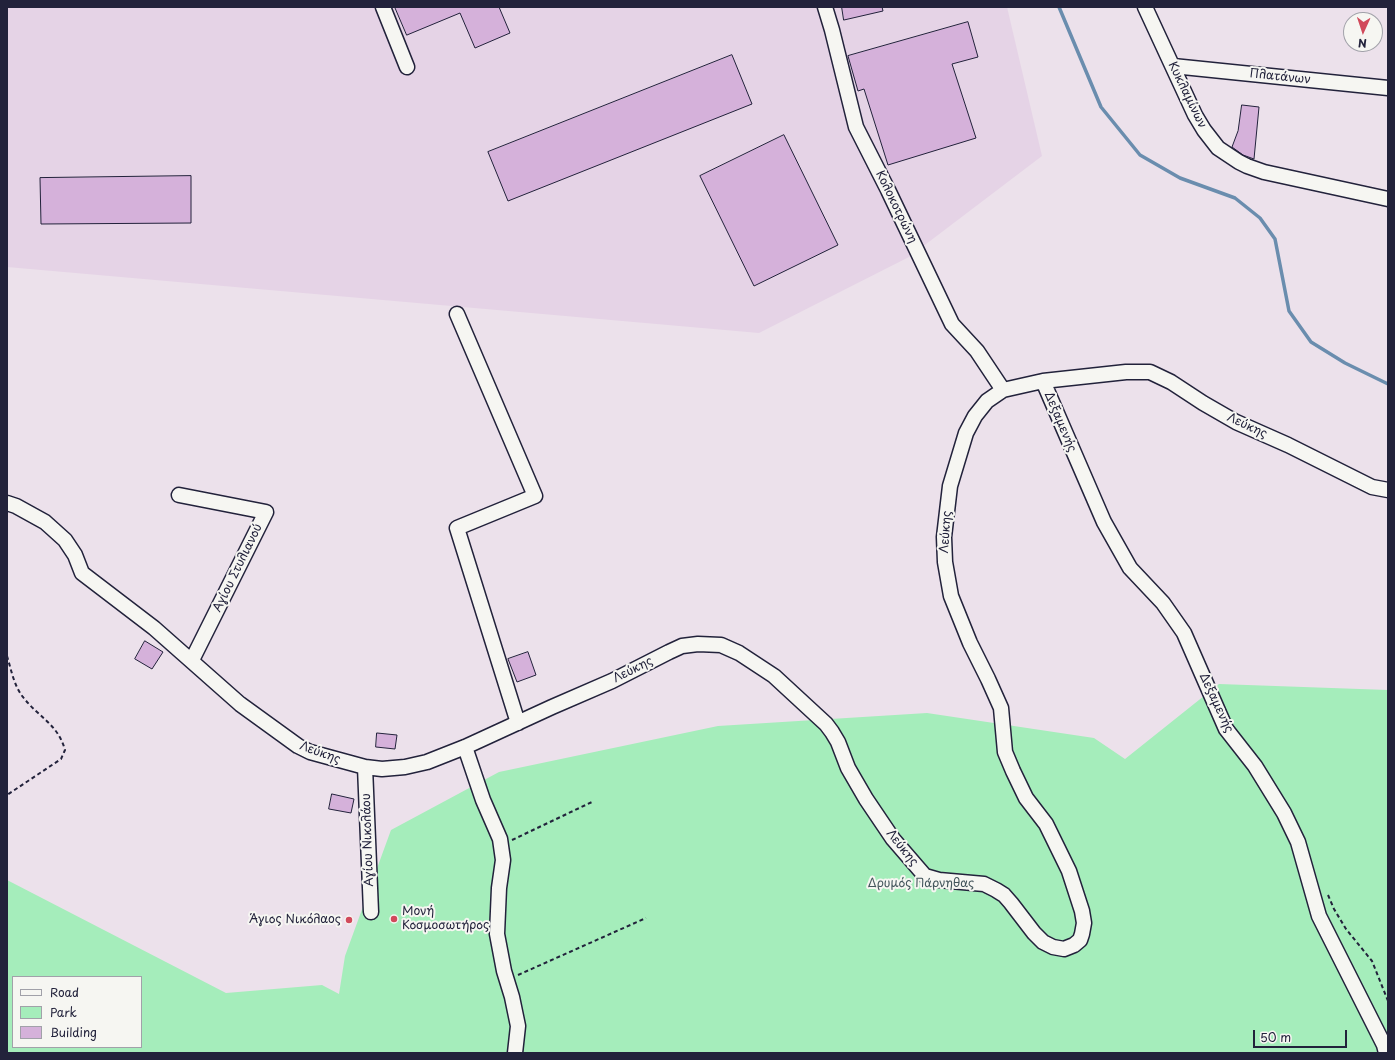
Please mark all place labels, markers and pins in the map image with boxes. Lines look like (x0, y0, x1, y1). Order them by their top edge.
place label: Μονή Κοσμοσωτήρος (402, 905, 489, 933)
place label: Άγιος Νικόλαος (249, 913, 341, 927)
marker: Μονή Κοσμοσωτήρος (389, 914, 399, 924)
marker: Άγιος Νικόλαος (344, 915, 354, 925)

